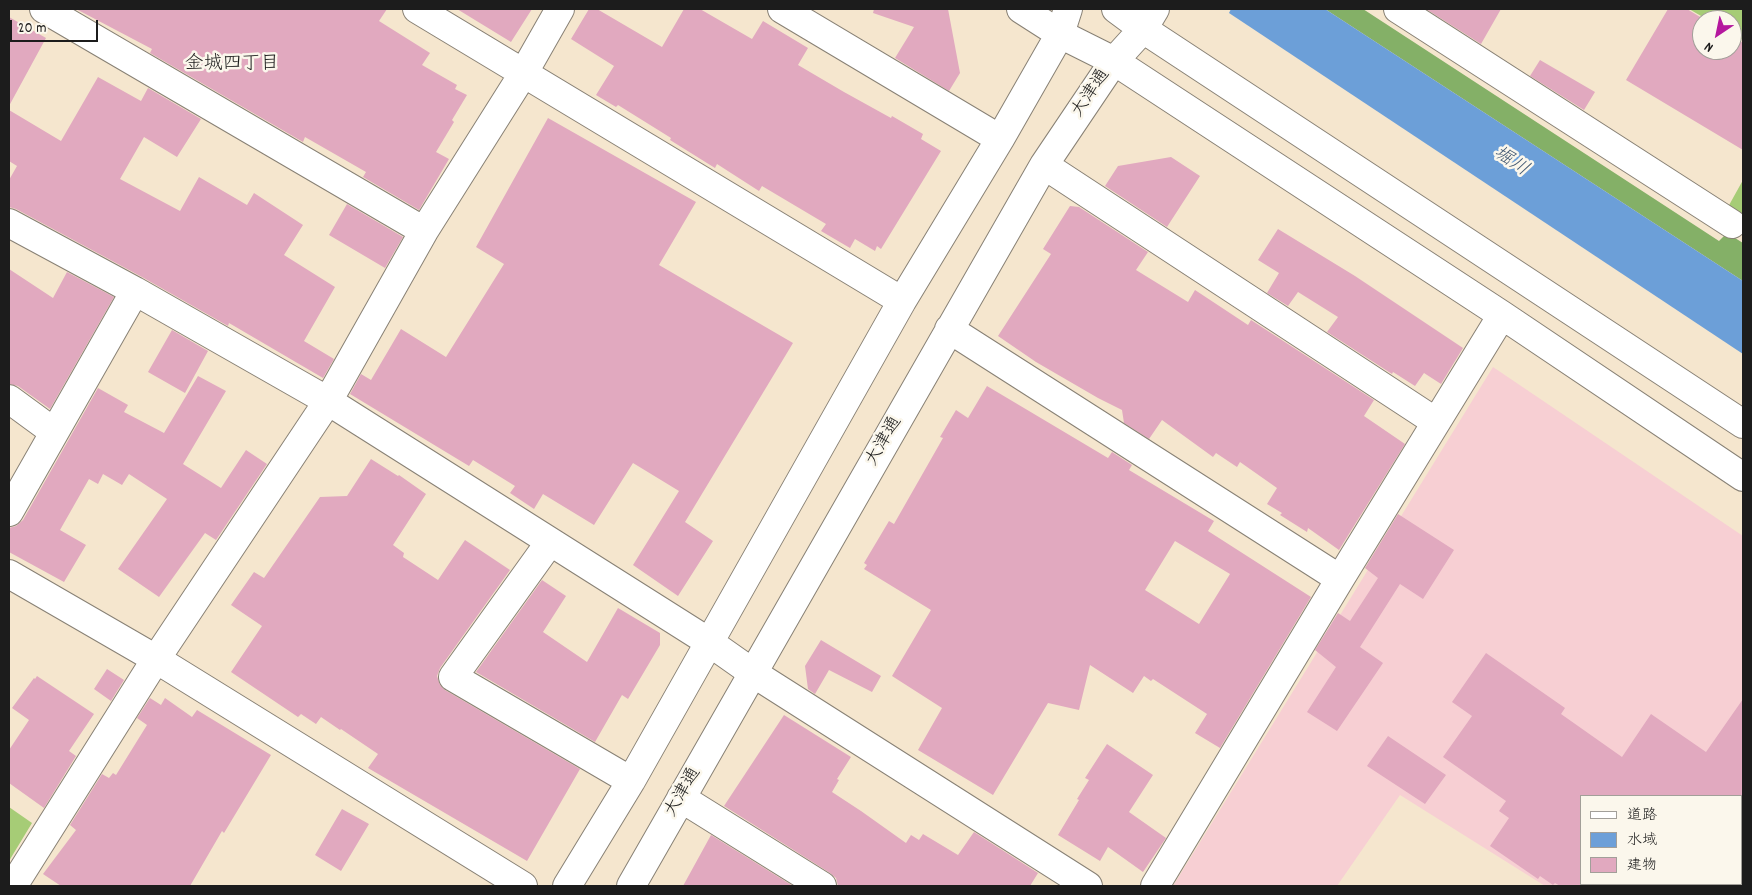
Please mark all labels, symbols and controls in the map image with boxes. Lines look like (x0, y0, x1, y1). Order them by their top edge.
scale bar (12, 10, 100, 42)
north arrow (1692, 10, 1742, 60)
text: 20 m (18, 18, 46, 40)
text: N (1701, 36, 1718, 57)
district label: 金城四丁目 (185, 54, 279, 76)
street label: 大津通 (1068, 66, 1116, 122)
water label: 堀川 (1488, 143, 1532, 183)
street label: 大津通 (862, 413, 908, 471)
street label: 大津通 (661, 764, 707, 822)
legend (1580, 795, 1742, 885)
text: 道路 (1627, 805, 1657, 827)
text: 水域 (1627, 830, 1657, 852)
text: 建物 (1627, 855, 1657, 877)

